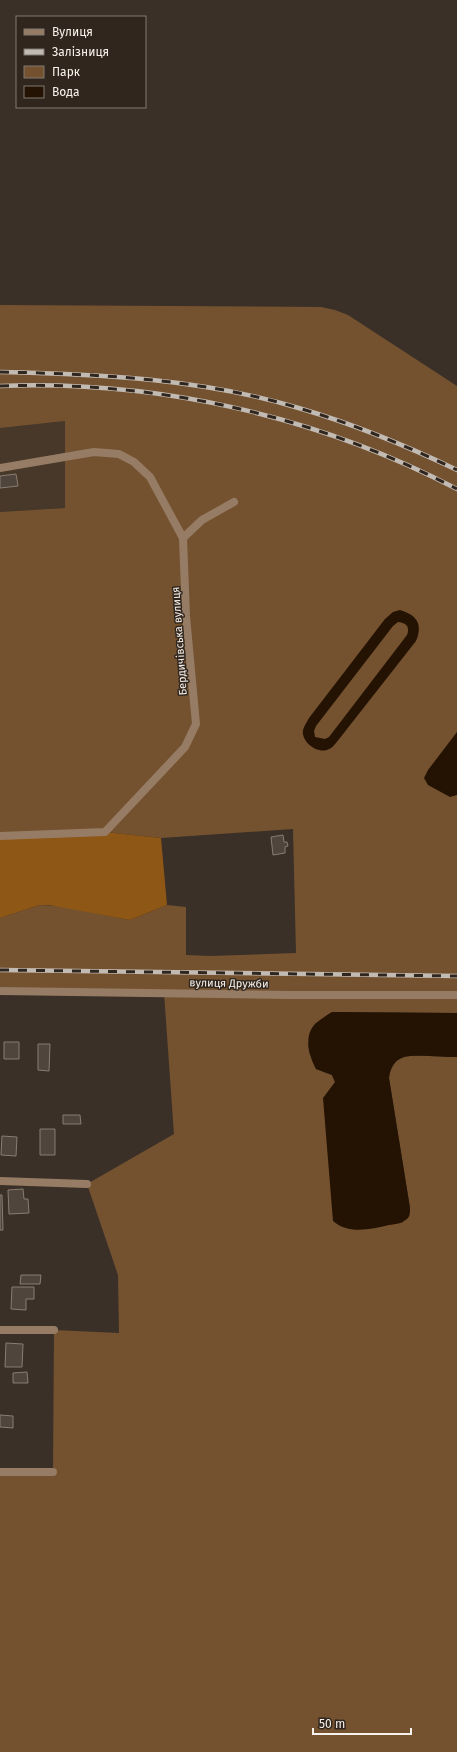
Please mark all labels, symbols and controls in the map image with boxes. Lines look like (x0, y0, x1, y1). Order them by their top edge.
legend (16, 16, 146, 108)
text: Вулиця (52, 25, 93, 39)
text: Залізниця (52, 45, 109, 59)
text: Парк (52, 65, 81, 79)
text: Вода (52, 85, 79, 99)
street label: Бердичівська вулиця (169, 586, 190, 696)
street label: вулиця Дружби (189, 976, 269, 991)
scale bar (313, 1710, 411, 1736)
text: 50 m (319, 1717, 345, 1731)

